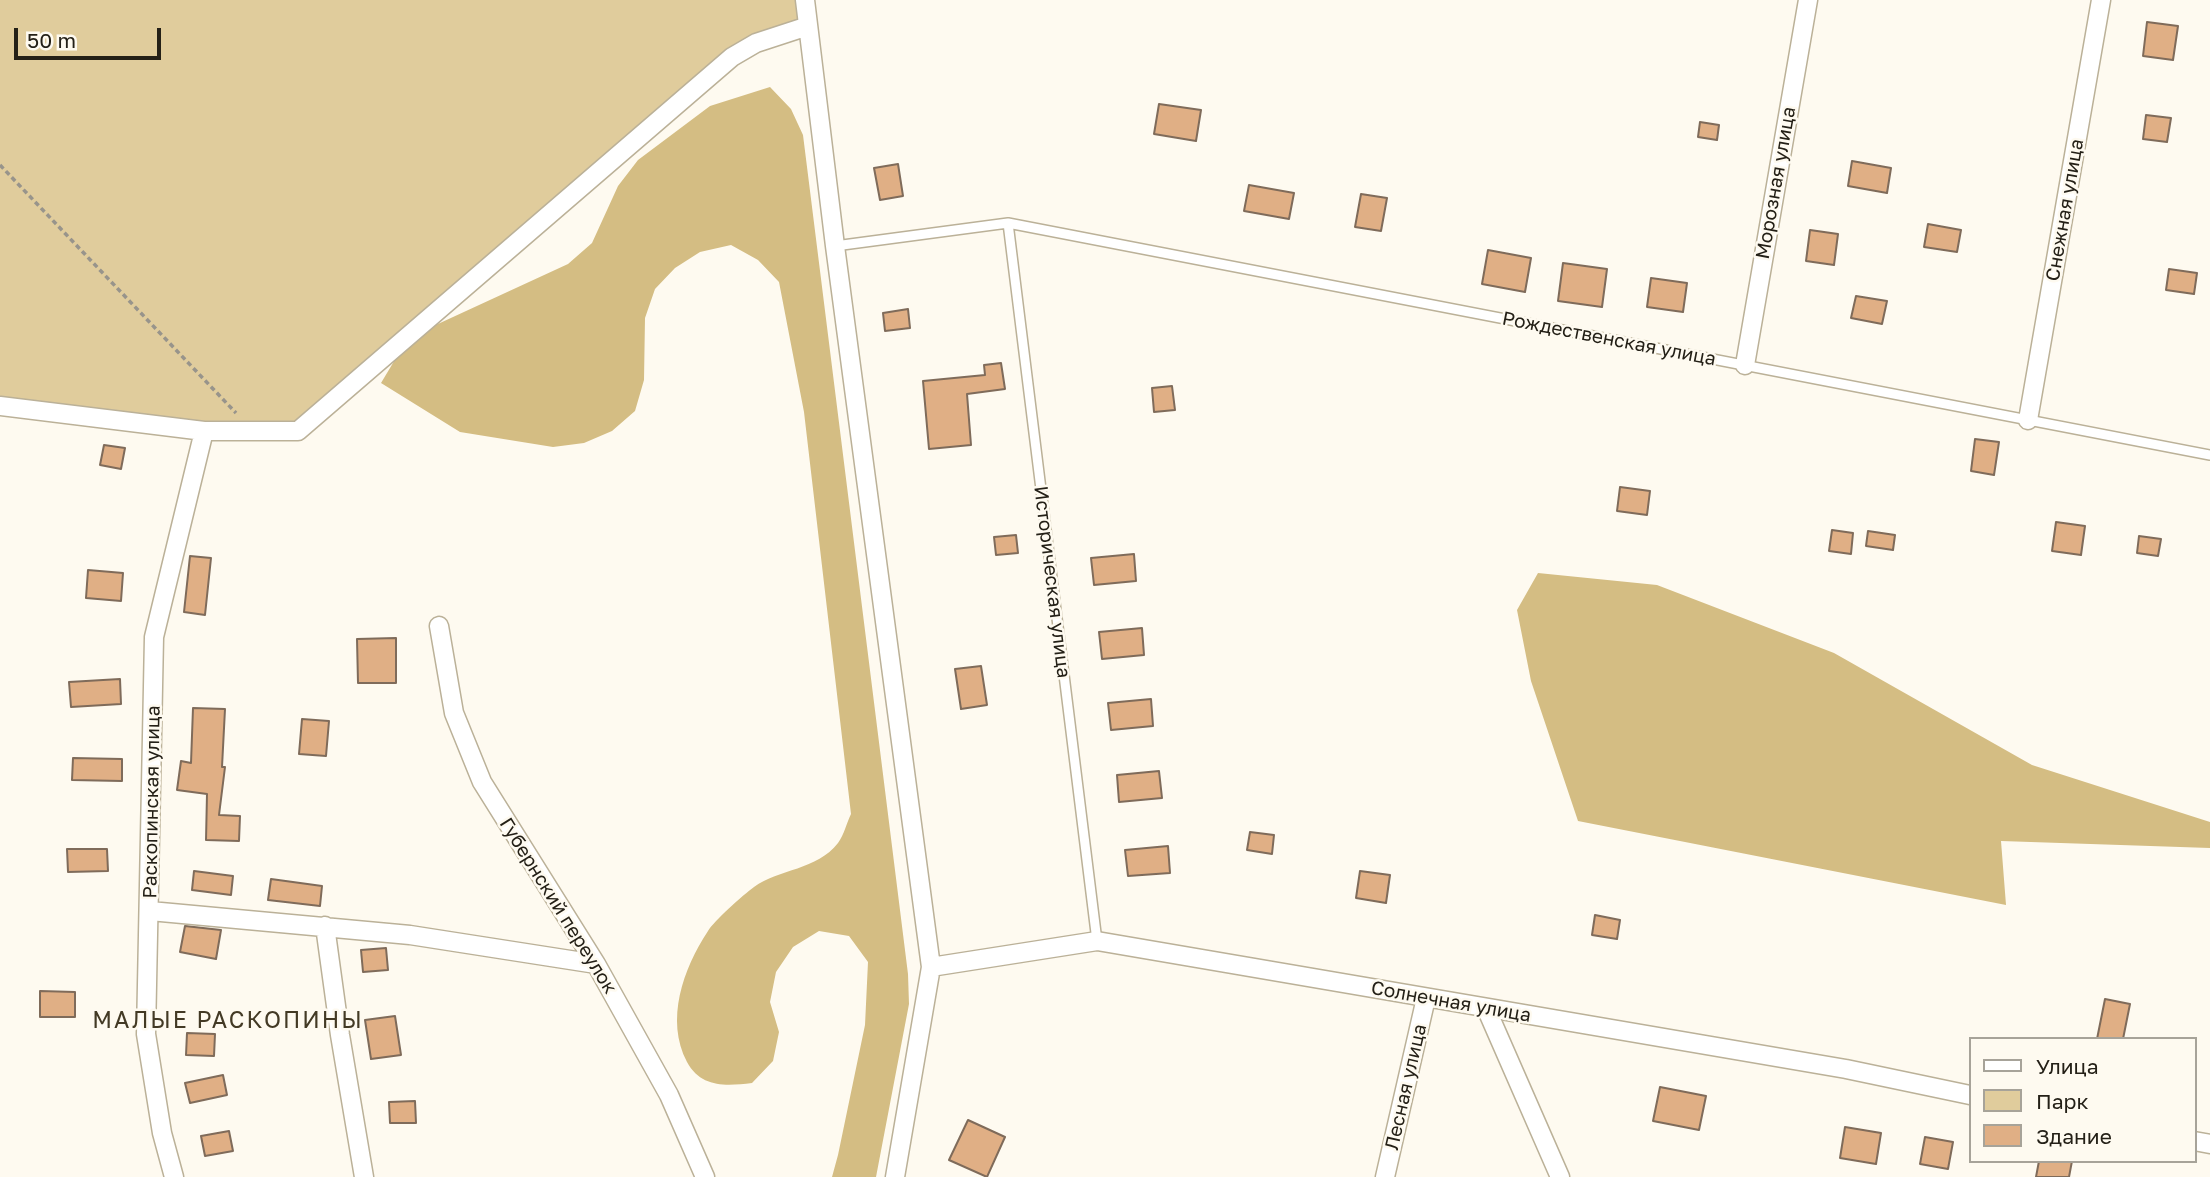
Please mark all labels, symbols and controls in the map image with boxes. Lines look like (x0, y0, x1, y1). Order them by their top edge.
scale bar (18, 14, 164, 58)
text: 50 m (27, 27, 76, 53)
street label: Морозная улица (1751, 105, 1801, 261)
street label: Снежная улица (2041, 137, 2089, 283)
street label: Рождественская улица (1500, 307, 1718, 371)
street label: Историческая улица (1029, 485, 1075, 679)
street label: Раскопинская улица (139, 705, 165, 899)
street label: Губернский переулок (495, 814, 621, 998)
street label: Солнечная улица (1369, 977, 1533, 1027)
district label: МАЛЫЕ РАСКОПИНЫ (94, 1007, 362, 1035)
street label: Лесная улица (1380, 1022, 1432, 1152)
legend (1968, 1037, 2196, 1163)
text: Улица (2036, 1053, 2099, 1079)
text: Парк (2036, 1088, 2089, 1114)
text: Здание (2036, 1123, 2112, 1149)

